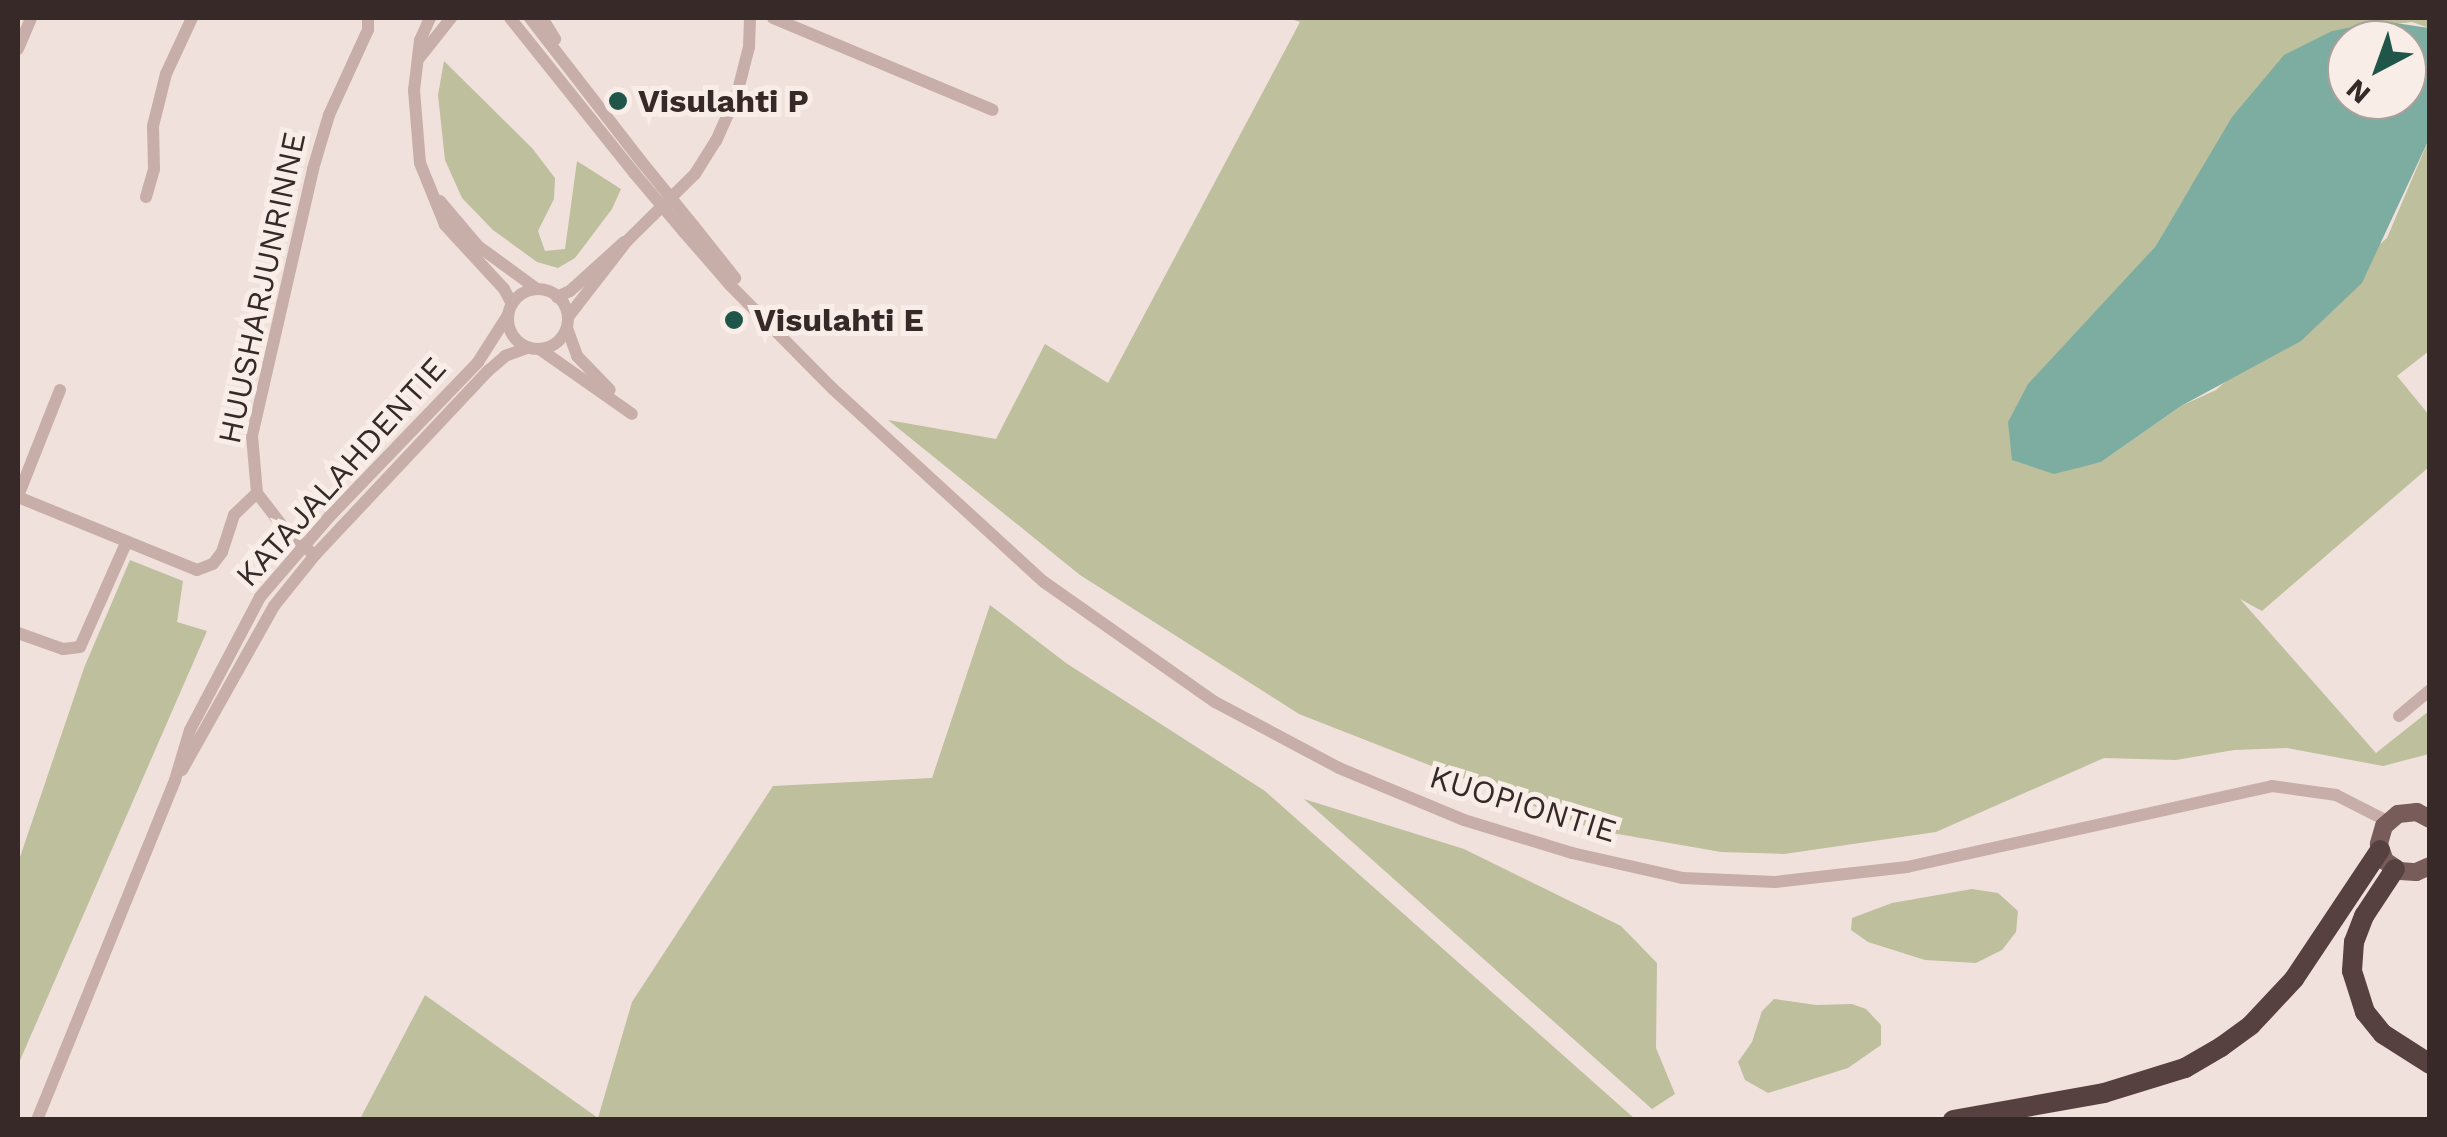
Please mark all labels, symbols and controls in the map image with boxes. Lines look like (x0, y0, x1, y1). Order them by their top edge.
north arrow (2327, 20, 2427, 120)
text: N (2340, 72, 2377, 111)
place label: Visulahti P (638, 82, 809, 120)
marker: Visulahti P (607, 90, 629, 112)
street label: HUUSHARJUNRINNE (210, 129, 314, 447)
place label: Visulahti E (754, 301, 924, 339)
marker: Visulahti E (723, 309, 745, 331)
street label: KATAJALAHDENTIE (228, 349, 454, 595)
street label: KUOPIONTIE (1425, 757, 1621, 851)

